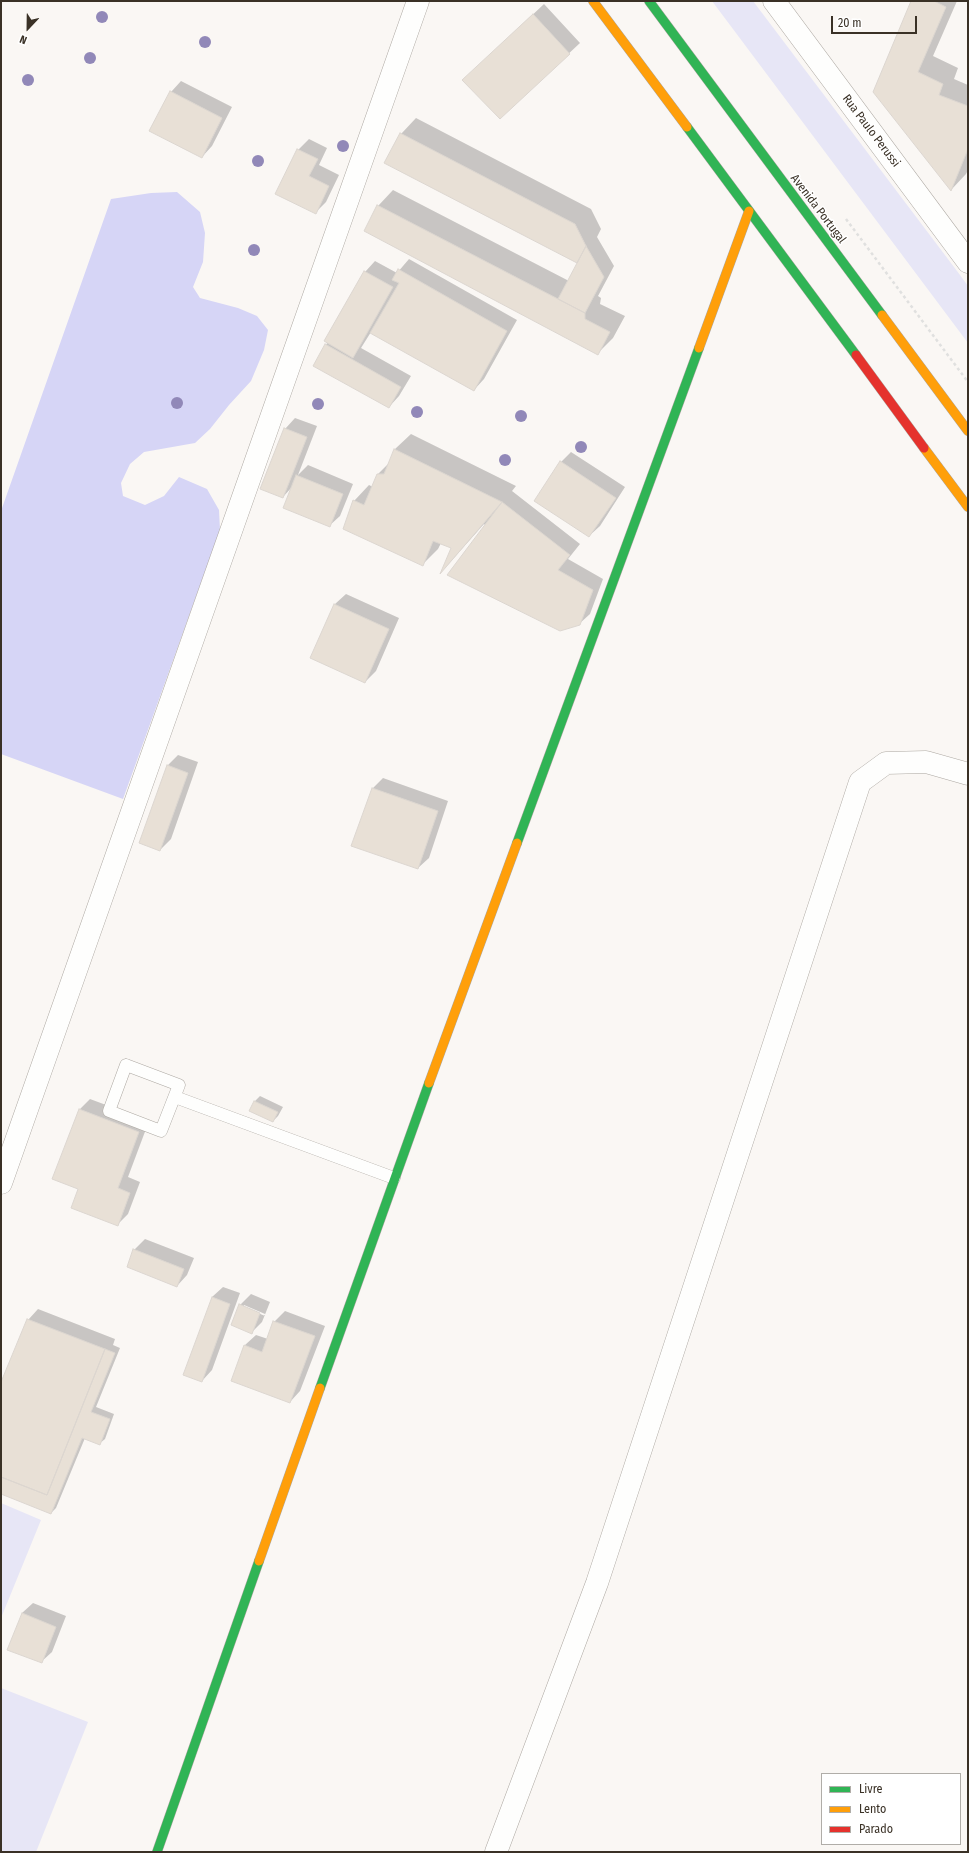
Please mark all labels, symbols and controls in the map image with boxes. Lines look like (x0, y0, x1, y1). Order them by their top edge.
north arrow (8, 8, 48, 48)
scale bar (833, 8, 919, 34)
text: 20 m (838, 16, 862, 30)
text: N (18, 32, 29, 47)
street label: Rua Paulo Perussi (839, 92, 903, 170)
street label: Avenida Portugal (787, 172, 849, 246)
legend (821, 1773, 961, 1845)
text: Livre (859, 1782, 882, 1796)
text: Lento (859, 1802, 886, 1816)
text: Parado (859, 1822, 893, 1836)

